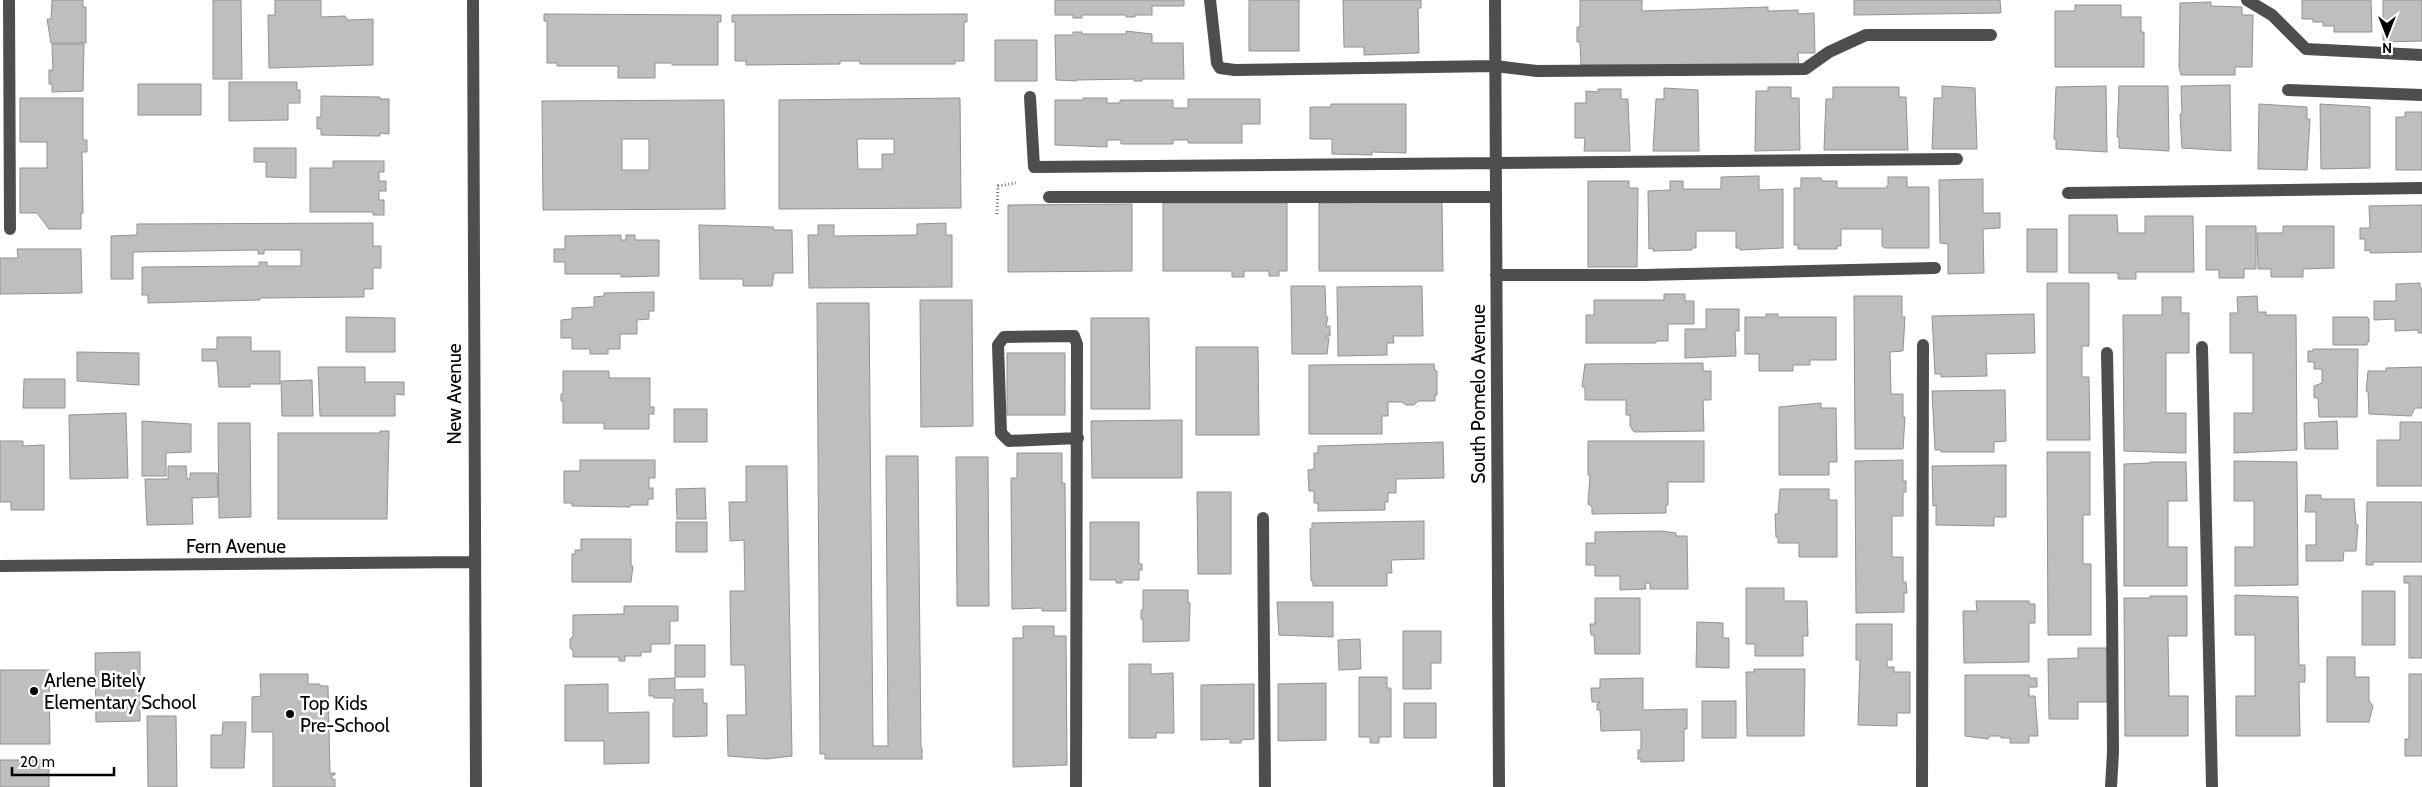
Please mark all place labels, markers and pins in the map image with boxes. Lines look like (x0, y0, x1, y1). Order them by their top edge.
place label: Arlene Bitely Elementary School (44, 669, 197, 714)
marker: Arlene Bitely Elementary School (28, 685, 40, 697)
place label: Top Kids Pre-School (300, 692, 390, 737)
marker: Top Kids Pre-School (284, 708, 296, 720)

